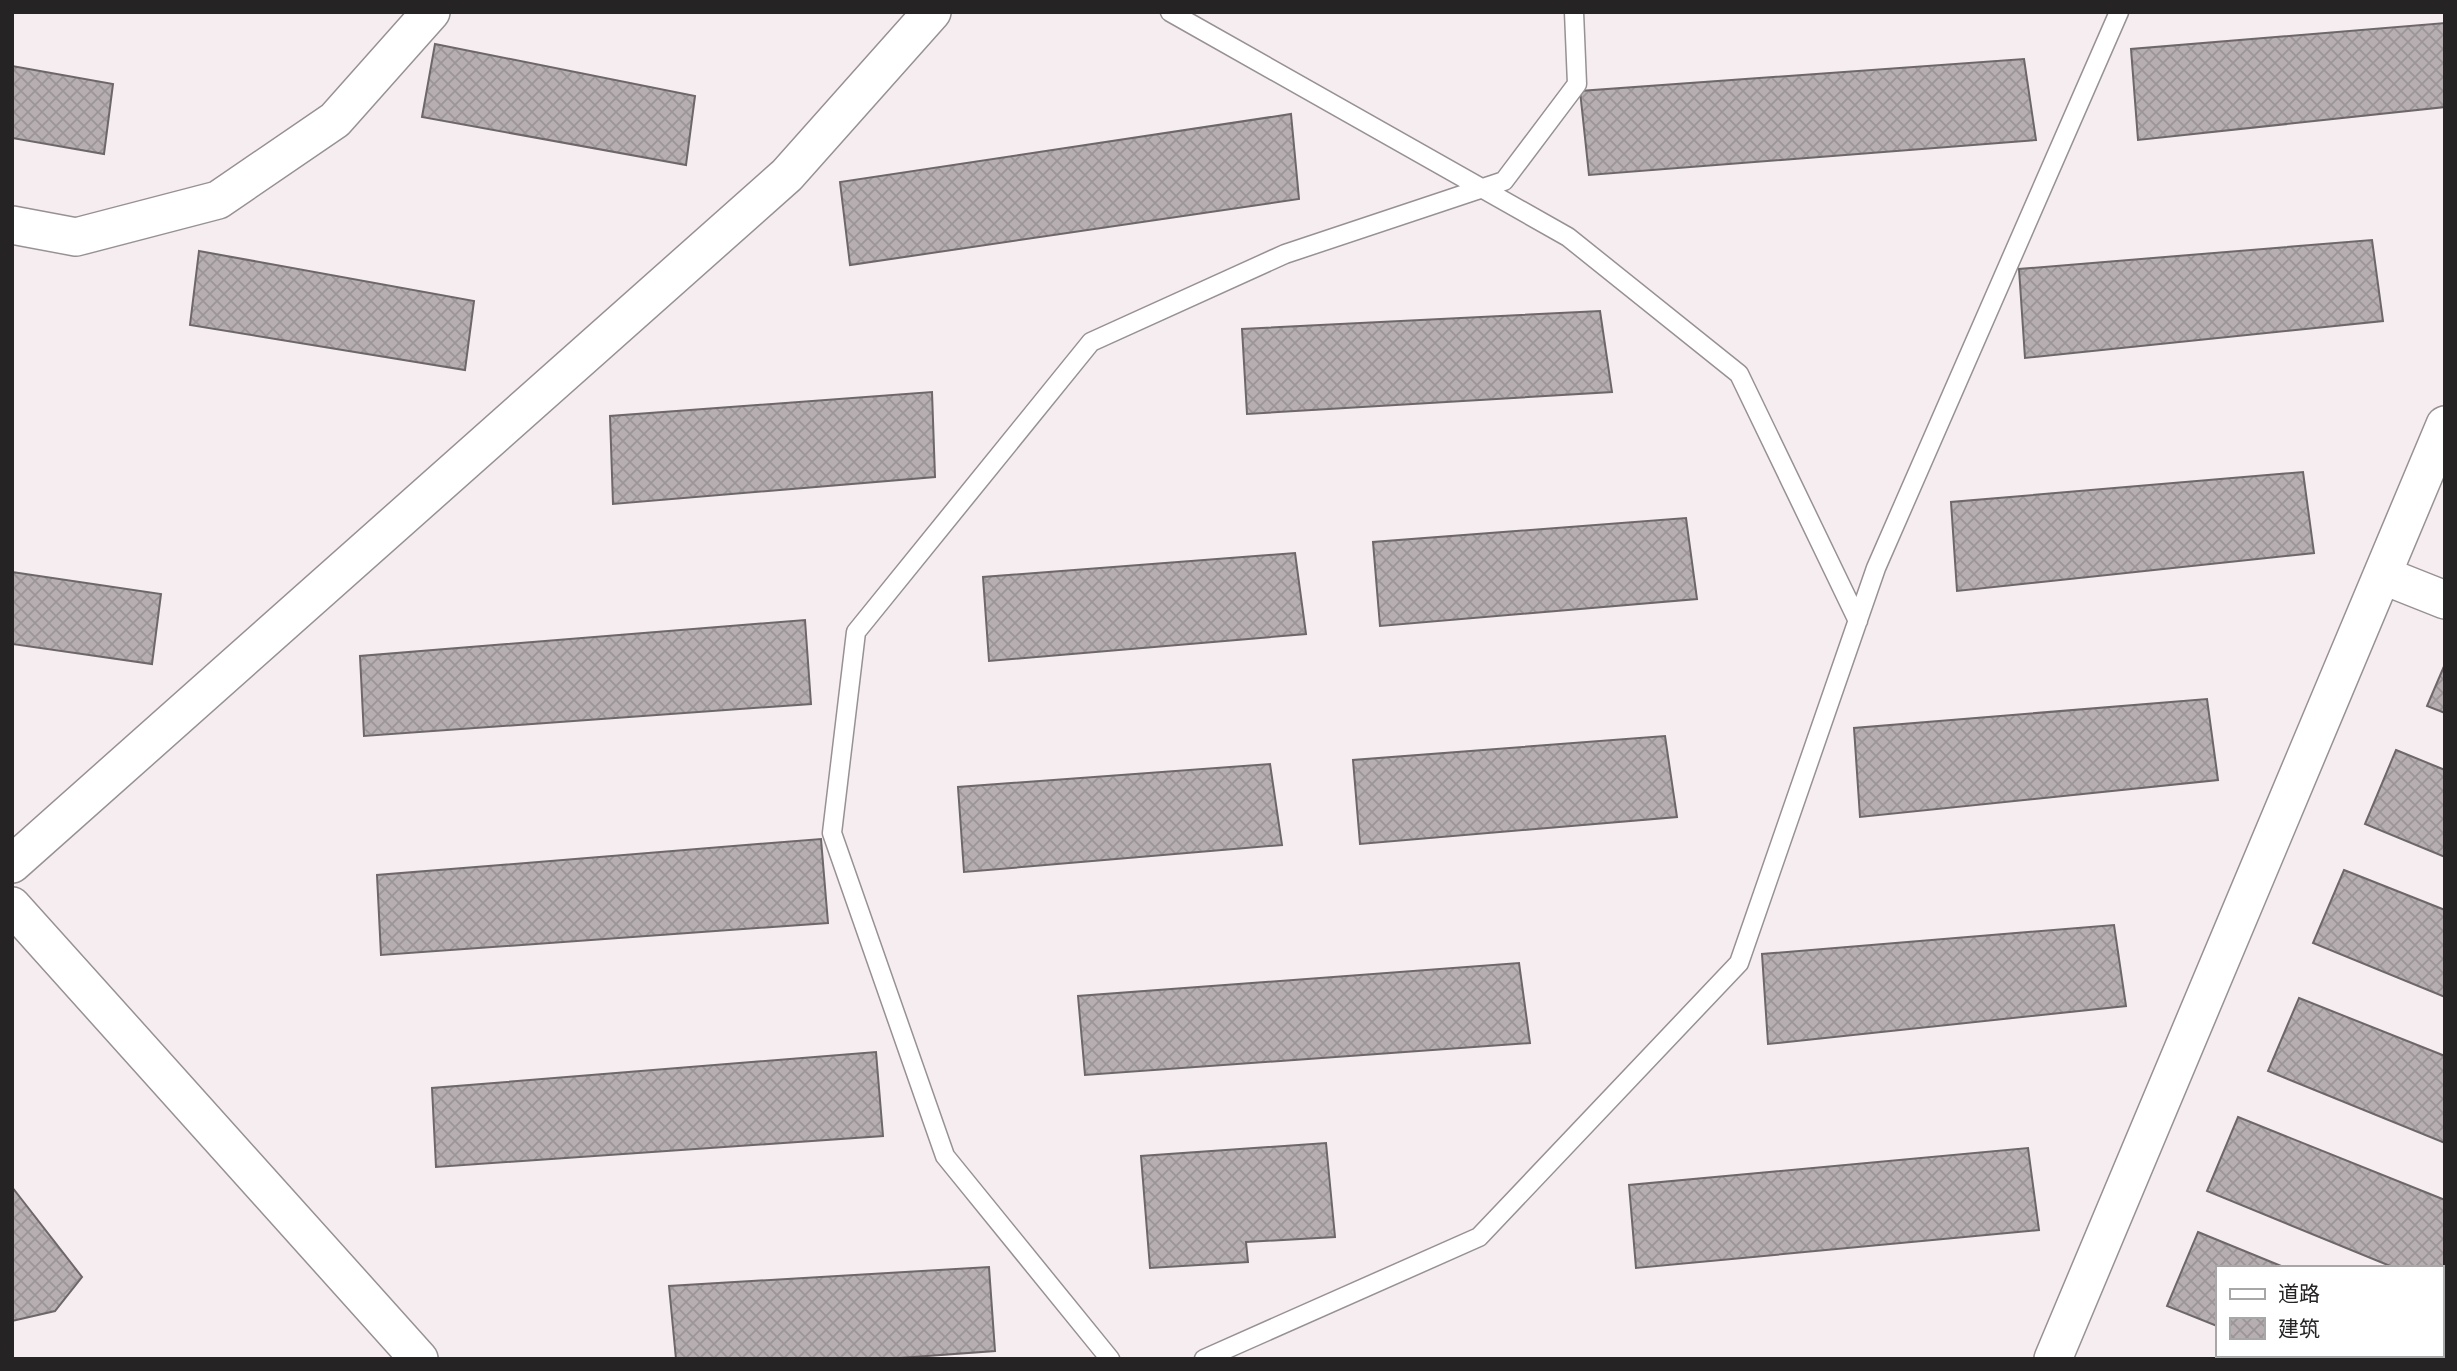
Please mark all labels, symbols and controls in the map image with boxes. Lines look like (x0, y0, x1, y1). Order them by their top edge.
legend (2216, 1266, 2443, 1357)
text: 道路 (2278, 1280, 2320, 1308)
text: 建筑 (2278, 1315, 2320, 1343)

